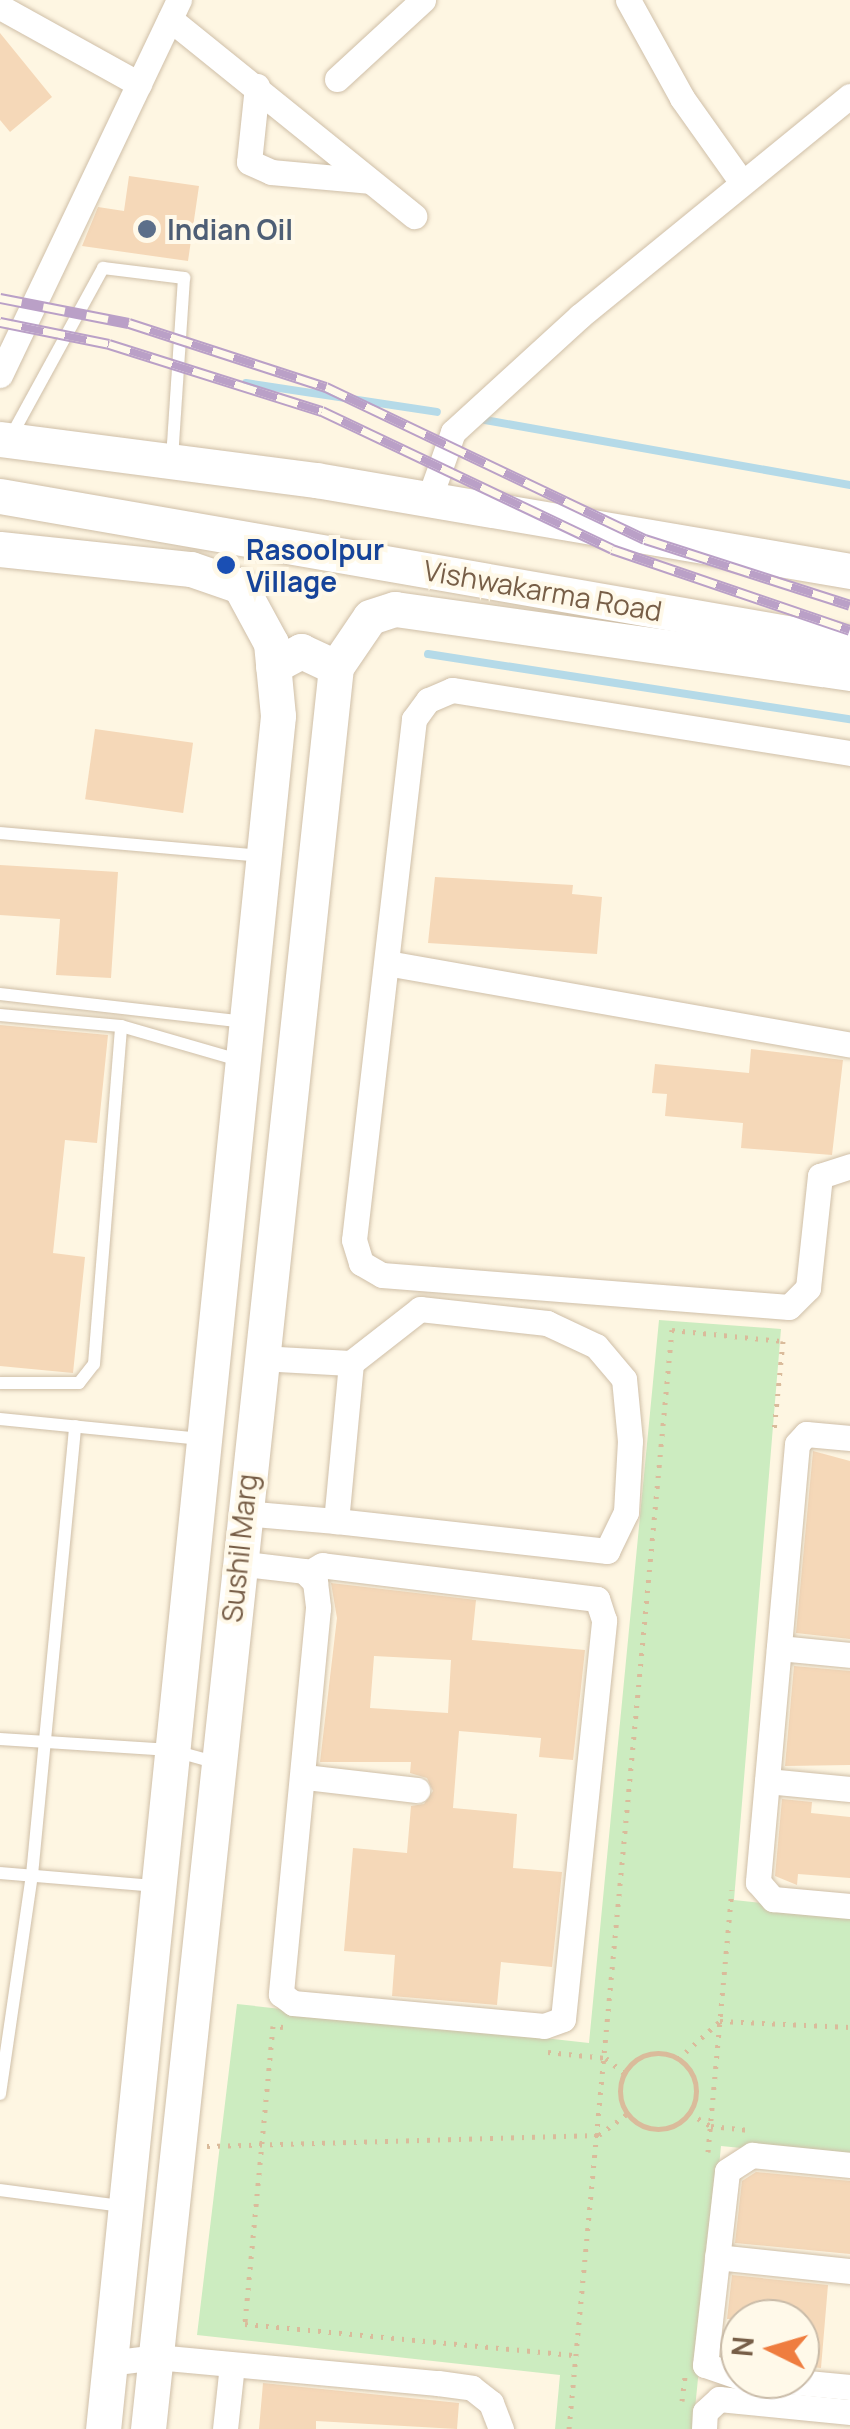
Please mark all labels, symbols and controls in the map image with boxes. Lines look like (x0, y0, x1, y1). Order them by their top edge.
place label: Indian Oil (167, 212, 293, 246)
marker: Indian Oil (136, 218, 158, 240)
place label: Rasoolpur Village (246, 532, 384, 598)
street label: Vishwakarma Road (421, 553, 665, 627)
marker: Rasoolpur Village (215, 554, 237, 576)
street label: Sushil Marg (214, 1472, 264, 1624)
north arrow (720, 2299, 820, 2399)
text: N (722, 2335, 762, 2358)

